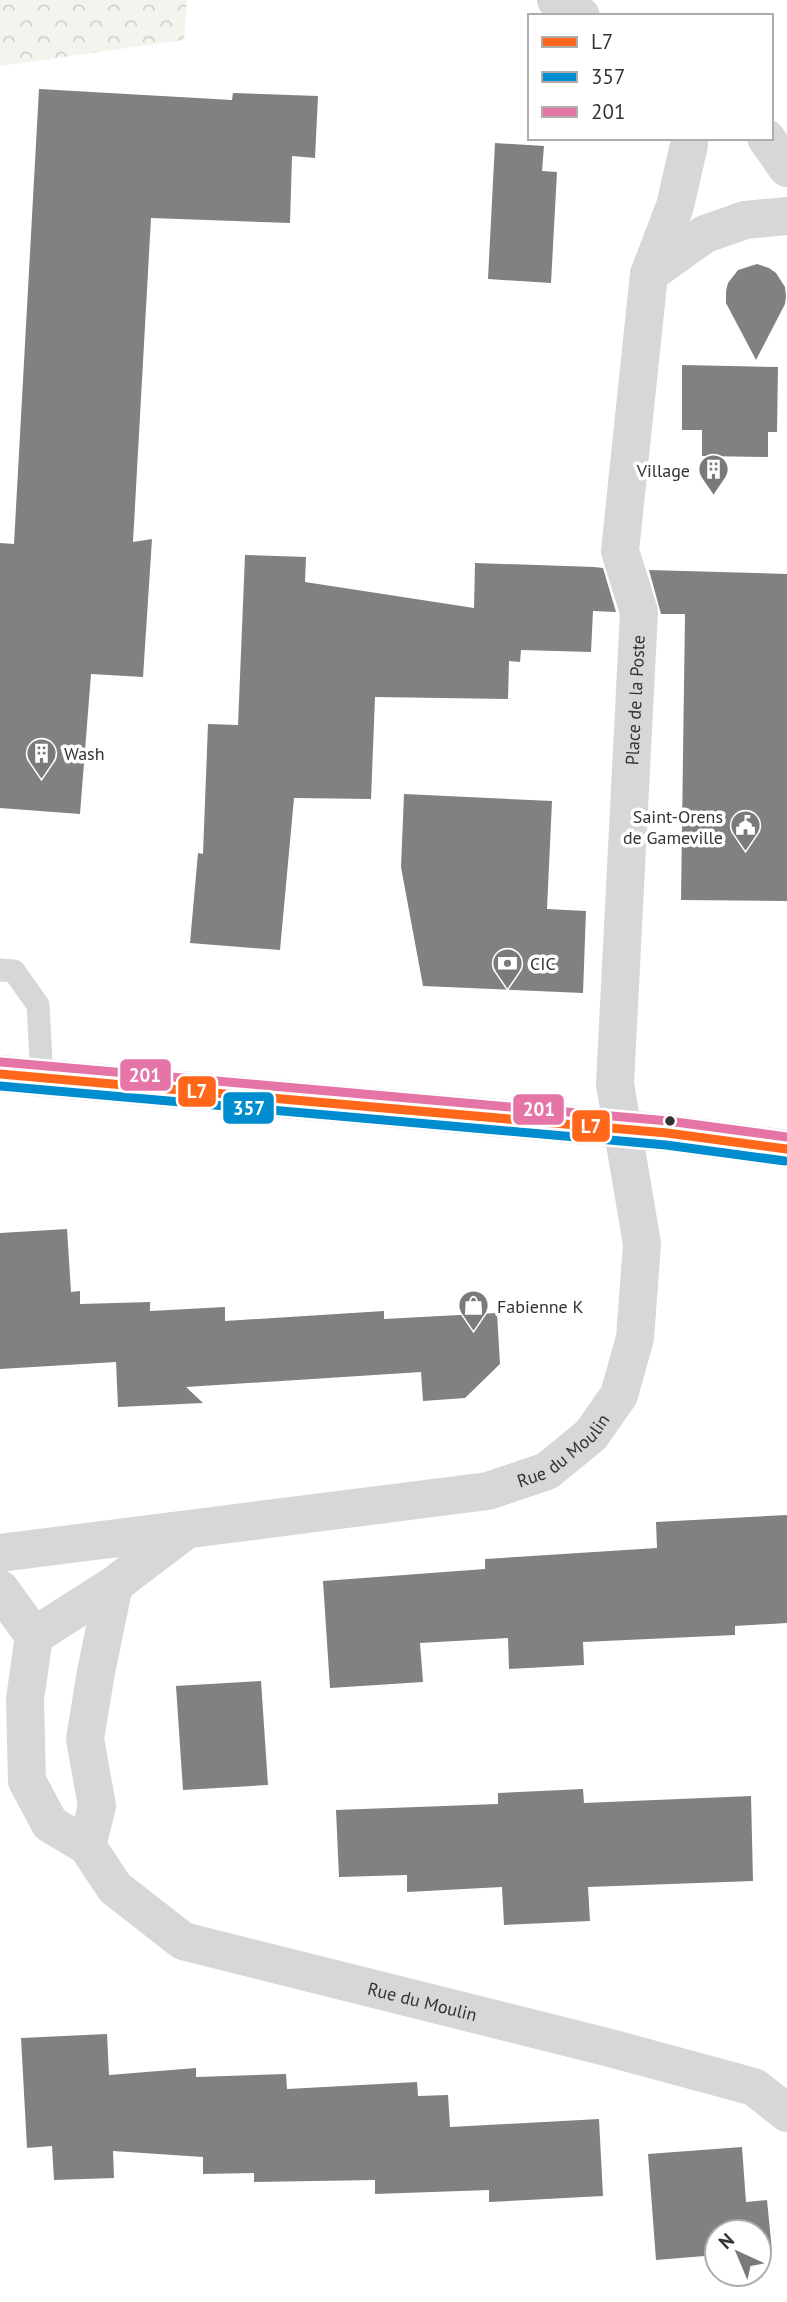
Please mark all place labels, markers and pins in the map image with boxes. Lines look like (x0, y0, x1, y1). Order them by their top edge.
building icon: Village (696, 453, 730, 497)
place label: Village (636, 459, 690, 482)
building icon: Wash (24, 736, 58, 780)
place label: Wash (64, 742, 105, 765)
place label: Saint-Orens de Gameville (623, 805, 723, 849)
public building icon: Saint-Orens de Gameville (729, 809, 763, 853)
bank icon: CIC (490, 946, 524, 990)
place label: CIC (530, 952, 556, 975)
unlabelled marker (663, 1114, 677, 1128)
shop icon: Fabienne K (457, 1289, 491, 1333)
place label: Fabienne K (497, 1295, 584, 1318)

